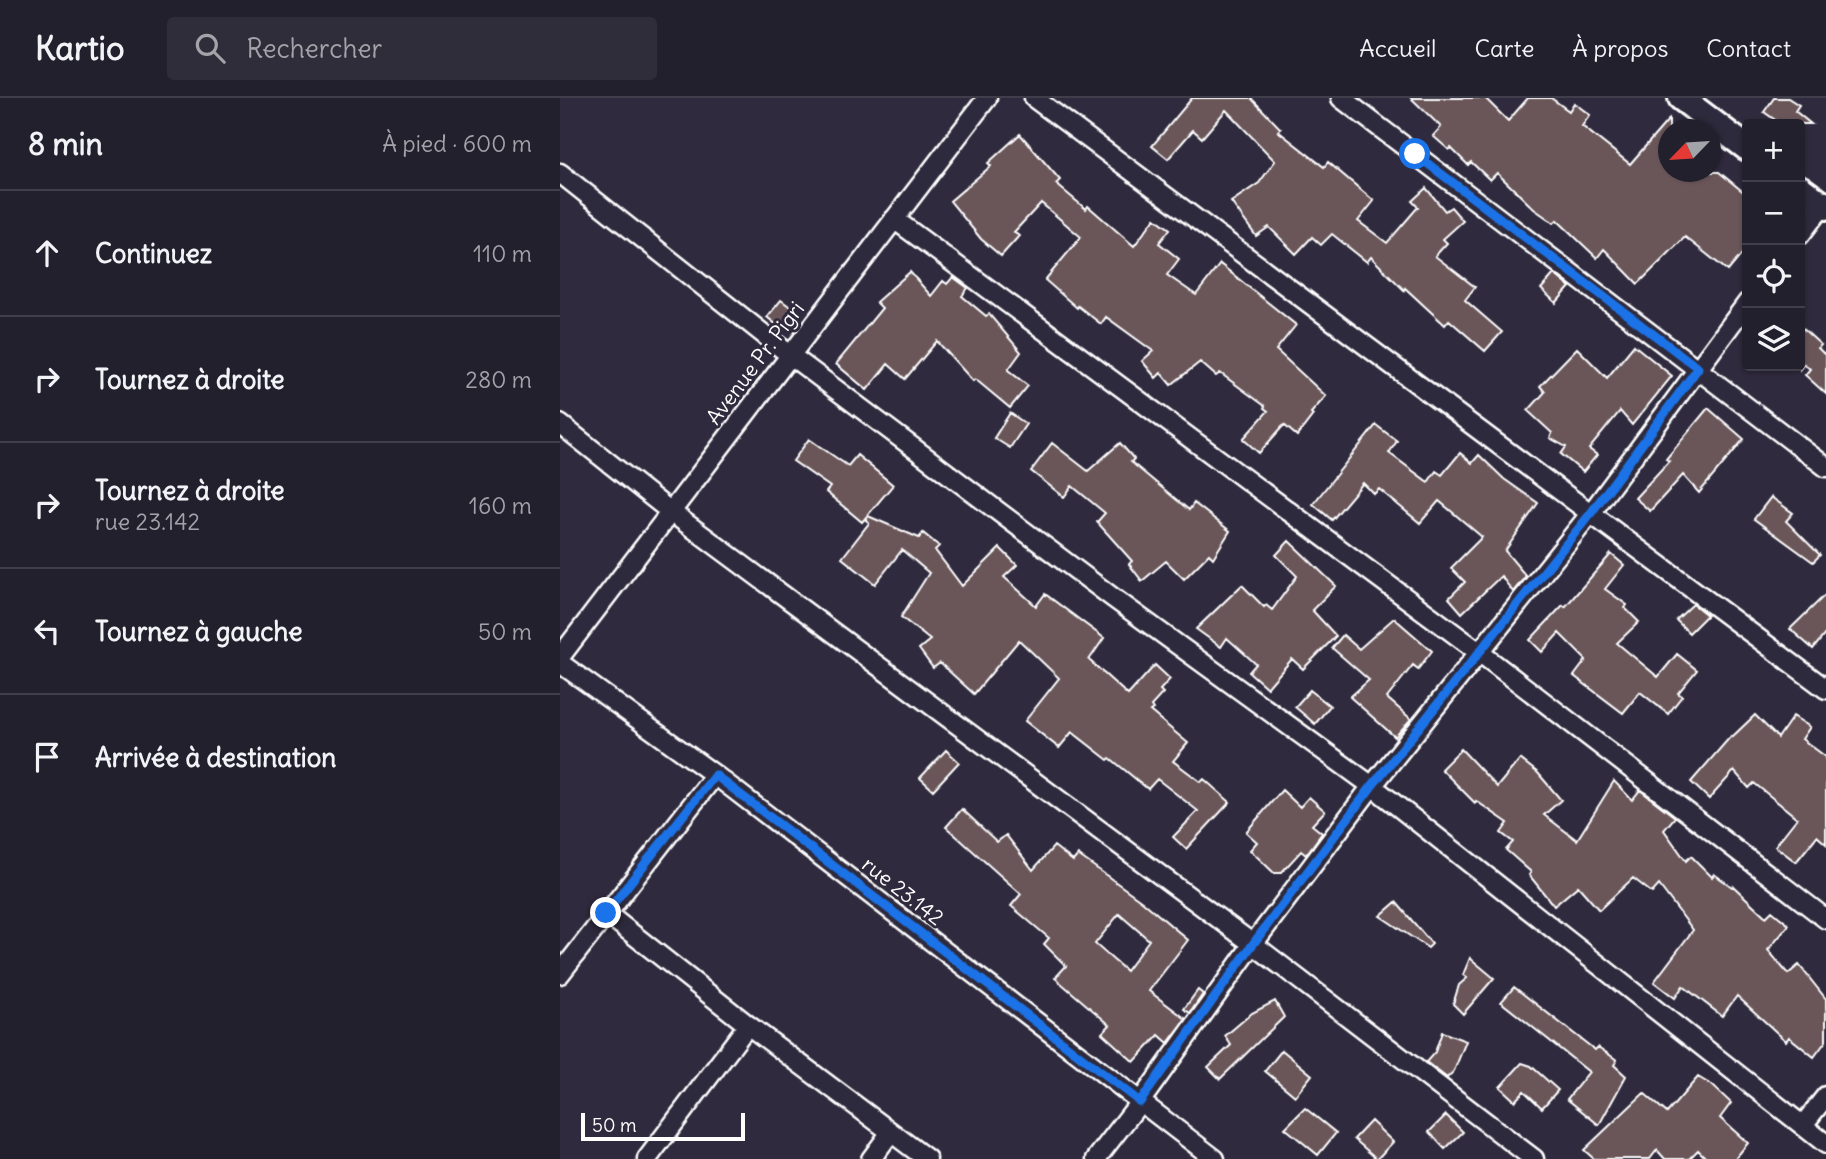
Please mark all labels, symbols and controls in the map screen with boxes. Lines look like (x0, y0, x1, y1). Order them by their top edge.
search box (167, 17, 657, 80)
text: Kartio (35, 27, 125, 69)
icon: search (191, 29, 229, 67)
text: Rechercher (247, 32, 382, 65)
text: Accueil (1359, 33, 1436, 63)
text: Carte (1474, 33, 1534, 63)
text: À propos (1572, 33, 1668, 63)
text: Contact (1706, 33, 1791, 63)
north arrow (1658, 119, 1721, 182)
map controls (1742, 119, 1805, 371)
button: + (1742, 119, 1805, 182)
text: 8 min (28, 125, 103, 163)
text: À pied · 600 m (382, 129, 532, 158)
route start (1399, 138, 1430, 169)
button: − (1742, 182, 1805, 245)
icon: ahead (28, 234, 66, 272)
text: Continuez (95, 237, 212, 270)
text: 110 m (473, 239, 532, 268)
button: locate (1742, 245, 1805, 308)
street label: Avenue Pr. Pigri (700, 296, 810, 430)
button: layers (1742, 308, 1805, 371)
icon: right (28, 360, 66, 398)
text: Tournez à droite (95, 363, 285, 396)
text: 280 m (465, 365, 532, 394)
text: Tournez à droite (95, 474, 285, 507)
icon: right (28, 486, 66, 524)
text: 160 m (469, 491, 532, 520)
text: rue 23.142 (95, 507, 200, 536)
icon: left (28, 612, 66, 650)
text: Tournez à gauche (95, 615, 303, 648)
text: 50 m (478, 617, 532, 646)
icon: arrive (28, 738, 66, 776)
text: Arrivée à destination (95, 741, 336, 774)
street label: rue 23.142 (857, 851, 949, 931)
route end (590, 897, 621, 928)
scale bar (581, 1110, 746, 1142)
text: 50 m (592, 1113, 637, 1137)

